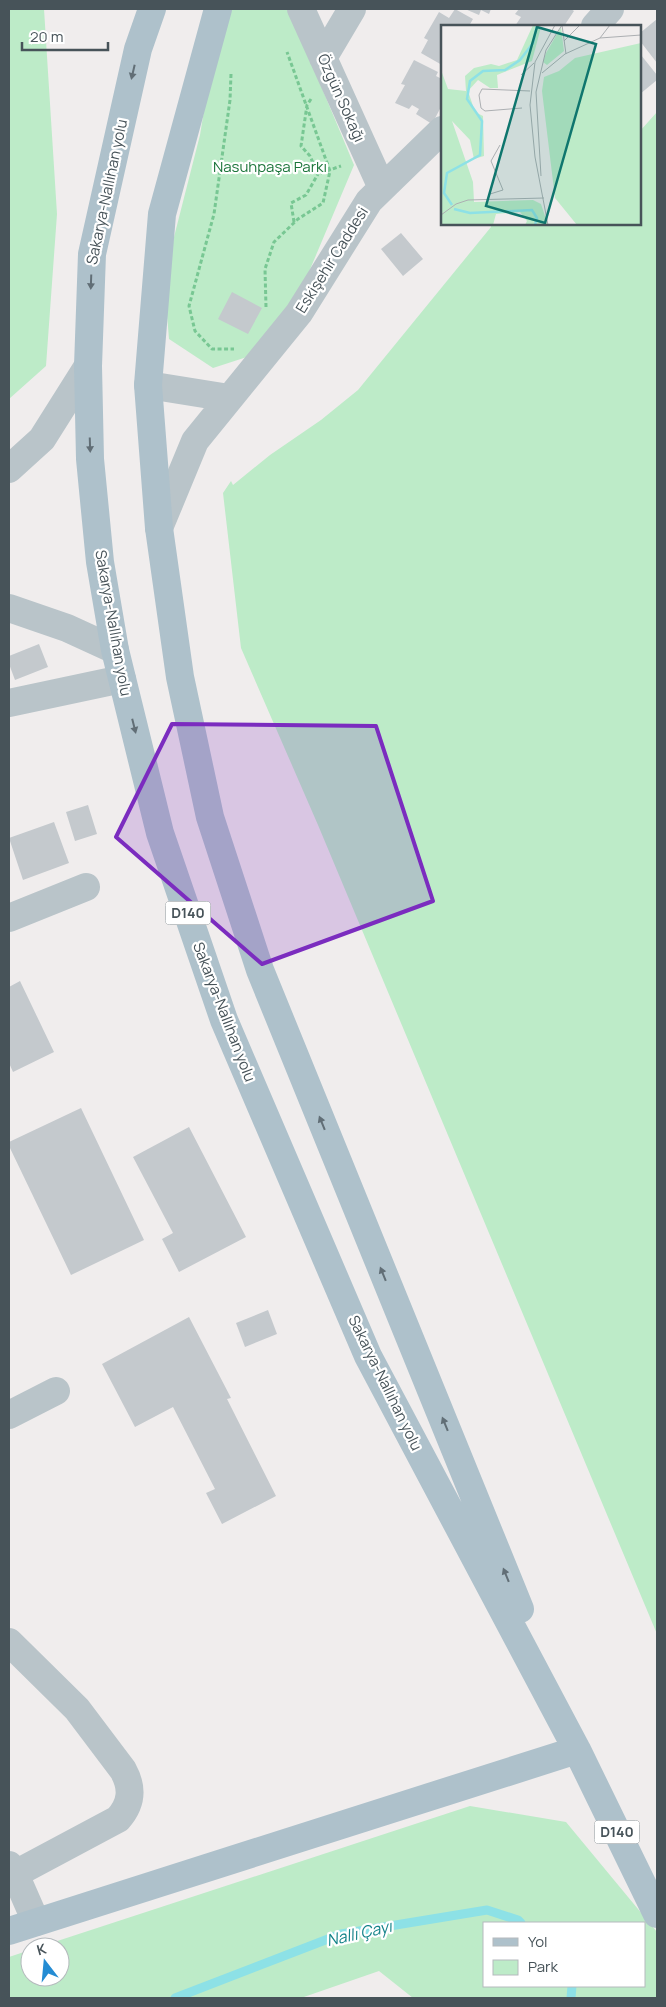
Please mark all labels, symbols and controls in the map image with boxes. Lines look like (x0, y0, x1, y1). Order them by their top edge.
scale bar (22, 20, 109, 52)
inset map (441, 25, 641, 225)
text: 20 m (30, 26, 63, 47)
street label: Özgün Sokağı (313, 50, 370, 145)
one-way arrow (129, 65, 137, 80)
street label: Sakarya-Nallıhan yolu (81, 117, 132, 266)
park label: Nasuhpaşa Parkı (213, 156, 327, 177)
street label: Eskişehir Caddesi (290, 203, 373, 317)
one-way arrow (86, 275, 94, 291)
one-way arrow (86, 437, 94, 453)
street label: Sakarya-Nallıhan yolu (90, 548, 137, 698)
one-way arrow (130, 718, 138, 733)
road number: D140 (166, 901, 210, 924)
street label: Sakarya-Nallıhan yolu (188, 939, 261, 1085)
one-way arrow (318, 1116, 326, 1130)
one-way arrow (379, 1267, 387, 1281)
street label: Sakarya-Nallıhan yolu (344, 1312, 427, 1454)
one-way arrow (440, 1417, 448, 1431)
one-way arrow (501, 1568, 509, 1582)
road number: D140 (594, 1820, 640, 1844)
water label: Nallı Çayı (324, 1915, 395, 1951)
legend (483, 1922, 646, 1987)
text: Yol (528, 1931, 548, 1952)
north arrow (20, 1937, 70, 1987)
text: K (34, 1938, 49, 1959)
text: Park (528, 1956, 558, 1977)

